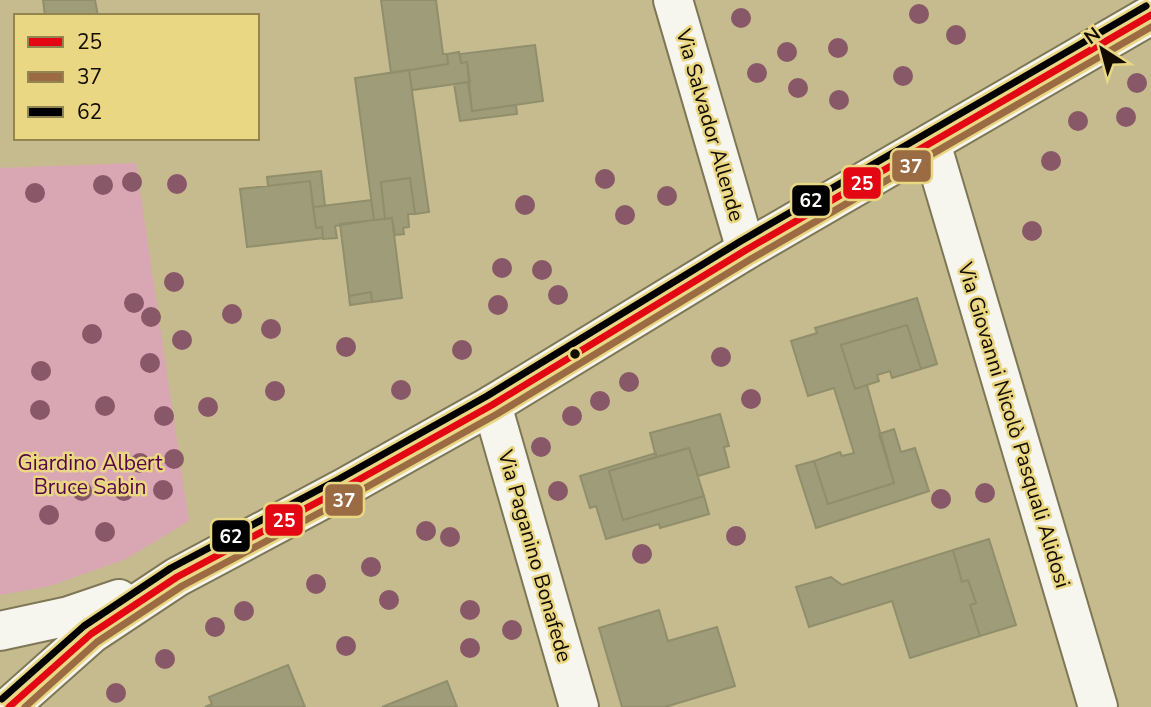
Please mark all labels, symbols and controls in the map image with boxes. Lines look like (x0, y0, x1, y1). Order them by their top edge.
legend (14, 14, 259, 140)
north arrow (1067, 14, 1137, 84)
text: N (1079, 21, 1106, 51)
street label: Via Salvador Allende (669, 25, 751, 224)
text: 25 (77, 28, 102, 56)
text: 37 (77, 63, 102, 91)
text: 62 (77, 98, 102, 126)
line badge: 37 (891, 149, 932, 183)
text: 37 (900, 154, 922, 180)
line badge: 25 (842, 166, 882, 200)
text: 25 (851, 171, 873, 197)
line badge: 62 (791, 184, 831, 217)
text: 62 (800, 188, 822, 214)
street label: Via Giovanni Nicolò Pasquali Alidosi (951, 258, 1077, 591)
unlabelled marker (568, 347, 582, 361)
street label: Via Paganino Bonafede (491, 446, 579, 665)
park label: Giardino Albert Bruce Sabin (17, 449, 163, 501)
line badge: 37 (324, 483, 364, 517)
text: 37 (333, 488, 355, 514)
line badge: 25 (264, 503, 304, 537)
text: 25 (273, 508, 295, 534)
line badge: 62 (211, 519, 251, 553)
text: 62 (220, 524, 242, 550)

